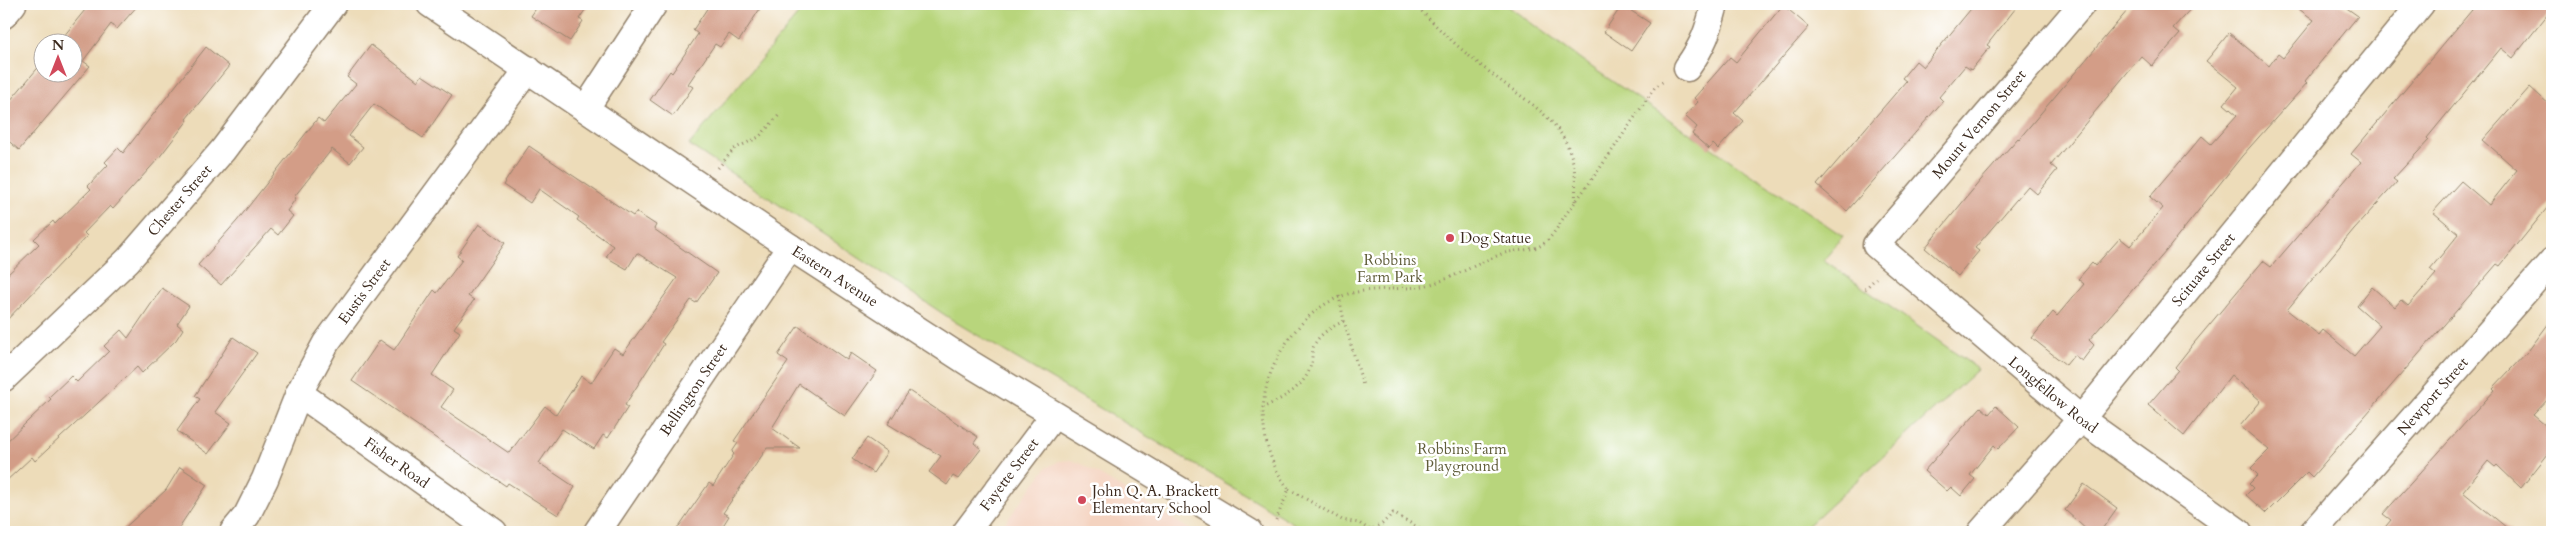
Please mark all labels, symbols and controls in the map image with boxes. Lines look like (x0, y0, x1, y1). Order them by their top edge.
north arrow (32, 32, 82, 82)
text: N (52, 36, 64, 55)
street label: Mount Vernon Street (1928, 65, 2031, 183)
street label: Chester Street (143, 160, 216, 240)
place label: Dog Statue (1460, 228, 1531, 248)
street label: Scituate Street (2167, 228, 2240, 311)
marker: Dog Statue (1444, 232, 1456, 244)
street label: Eastern Avenue (788, 241, 882, 312)
park label: Robbins Farm Park (1357, 250, 1423, 287)
street label: Eustis Street (333, 254, 395, 328)
street label: Bellington Street (655, 339, 732, 440)
street label: Longfellow Road (2004, 352, 2102, 438)
street label: Newport Street (2393, 353, 2473, 440)
street label: Fisher Road (360, 433, 433, 493)
street label: Fayette Street (975, 434, 1043, 515)
park label: Robbins Farm Playground (1417, 439, 1507, 476)
place label: John Q. A. Brackett Elementary School (1090, 481, 1219, 518)
marker: John Q. A. Brackett Elementary School (1076, 494, 1088, 506)

